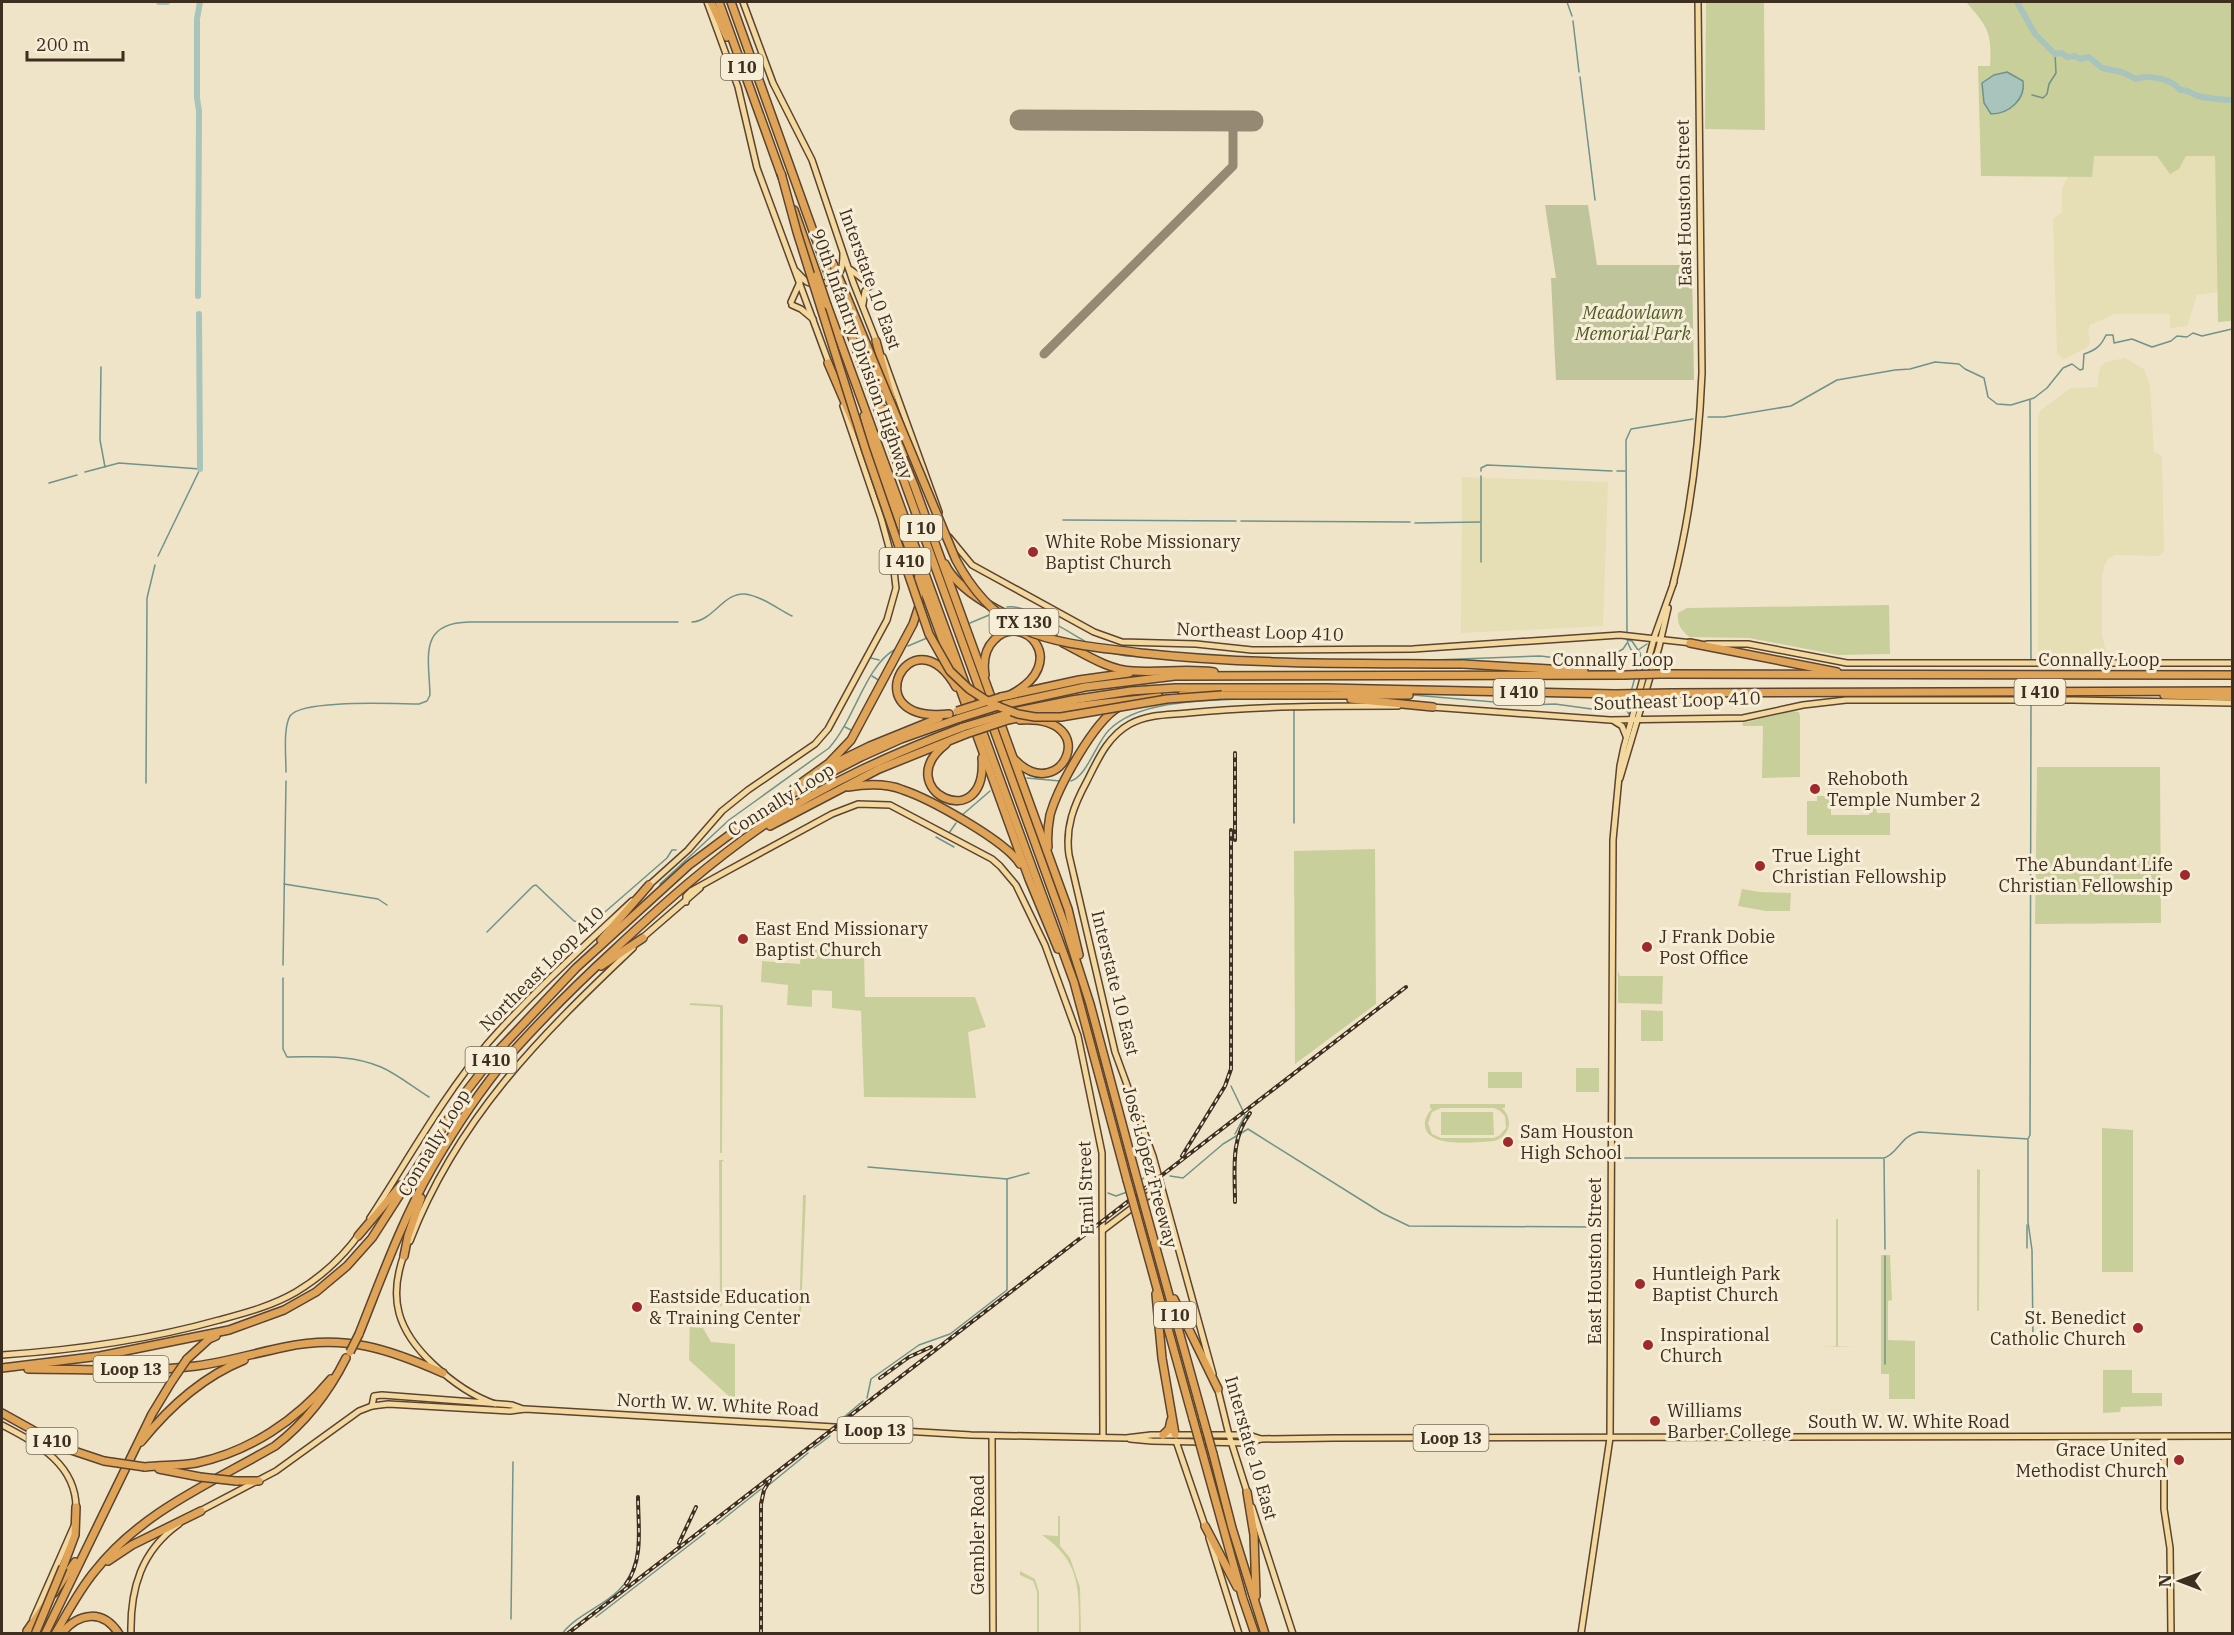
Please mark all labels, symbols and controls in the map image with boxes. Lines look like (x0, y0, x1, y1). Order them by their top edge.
scale bar (27, 24, 123, 62)
text: 200 m (36, 33, 90, 56)
road number: I 10 (721, 54, 763, 80)
street label: East Houston Street (1671, 119, 1696, 287)
street label: Interstate 10 East (834, 205, 907, 353)
street label: 90th Infantry Division Highway (806, 225, 919, 483)
park label: Meadowlawn Memorial Park (1574, 301, 1691, 345)
road number: I 10 (900, 515, 942, 541)
place label: White Robe Missionary Baptist Church (1045, 530, 1241, 574)
marker: White Robe Missionary Baptist Church (1026, 545, 1040, 559)
road number: I 410 (880, 548, 930, 574)
road number: TX 130 (990, 609, 1058, 635)
street label: Northeast Loop 410 (1176, 617, 1344, 646)
street label: Connally Loop (1552, 648, 1674, 671)
street label: Connally Loop (2038, 648, 2160, 671)
road number: I 410 (1494, 679, 1544, 705)
road number: I 410 (2014, 679, 2066, 705)
street label: Southeast Loop 410 (1593, 686, 1761, 715)
street label: Connally Loop (723, 758, 838, 841)
place label: Rehoboth Temple Number 2 (1827, 767, 1981, 811)
marker: Rehoboth Temple Number 2 (1808, 782, 1822, 796)
place label: True Light Christian Fellowship (1772, 844, 1946, 888)
place label: The Abundant Life Christian Fellowship (1999, 853, 2173, 897)
marker: True Light Christian Fellowship (1753, 859, 1767, 873)
marker: The Abundant Life Christian Fellowship (2178, 868, 2192, 882)
street label: Northeast Loop 410 (474, 901, 609, 1036)
street label: Interstate 10 East (1086, 908, 1145, 1058)
place label: East End Missionary Baptist Church (755, 917, 928, 961)
place label: J Frank Dobie Post Office (1659, 925, 1775, 969)
marker: East End Missionary Baptist Church (736, 932, 750, 946)
marker: J Frank Dobie Post Office (1640, 940, 1654, 954)
road number: I 410 (466, 1047, 516, 1073)
street label: José López Freeway (1118, 1083, 1183, 1251)
street label: Connally Loop (392, 1085, 475, 1201)
place label: Sam Houston High School (1520, 1120, 1634, 1164)
marker: Sam Houston High School (1501, 1135, 1515, 1149)
street label: Emil Street (1072, 1140, 1099, 1236)
street label: East Houston Street (1583, 1177, 1606, 1345)
place label: Huntleigh Park Baptist Church (1652, 1262, 1781, 1306)
marker: Huntleigh Park Baptist Church (1633, 1277, 1647, 1291)
place label: Eastside Education & Training Center (649, 1285, 811, 1329)
marker: Eastside Education & Training Center (630, 1300, 644, 1314)
road number: I 10 (1154, 1302, 1196, 1328)
place label: St. Benedict Catholic Church (1990, 1306, 2126, 1350)
marker: St. Benedict Catholic Church (2131, 1321, 2145, 1335)
place label: Inspirational Church (1660, 1323, 1770, 1367)
marker: Inspirational Church (1641, 1338, 1655, 1352)
road number: Loop 13 (94, 1356, 168, 1382)
street label: Interstate 10 East (1220, 1373, 1283, 1523)
street label: North W. W. White Road (616, 1388, 820, 1421)
place label: Williams Barber College (1667, 1399, 1791, 1443)
street label: South W. W. White Road (1808, 1410, 2010, 1433)
marker: Williams Barber College (1648, 1414, 1662, 1428)
road number: Loop 13 (838, 1417, 912, 1443)
road number: Loop 13 (1414, 1425, 1488, 1451)
road number: I 410 (26, 1428, 78, 1454)
place label: Grace United Methodist Church (2015, 1438, 2167, 1482)
marker: Grace United Methodist Church (2172, 1453, 2186, 1467)
street label: Gembler Road (966, 1475, 989, 1595)
north arrow (2150, 1551, 2210, 1611)
text: N (2155, 1575, 2175, 1587)

